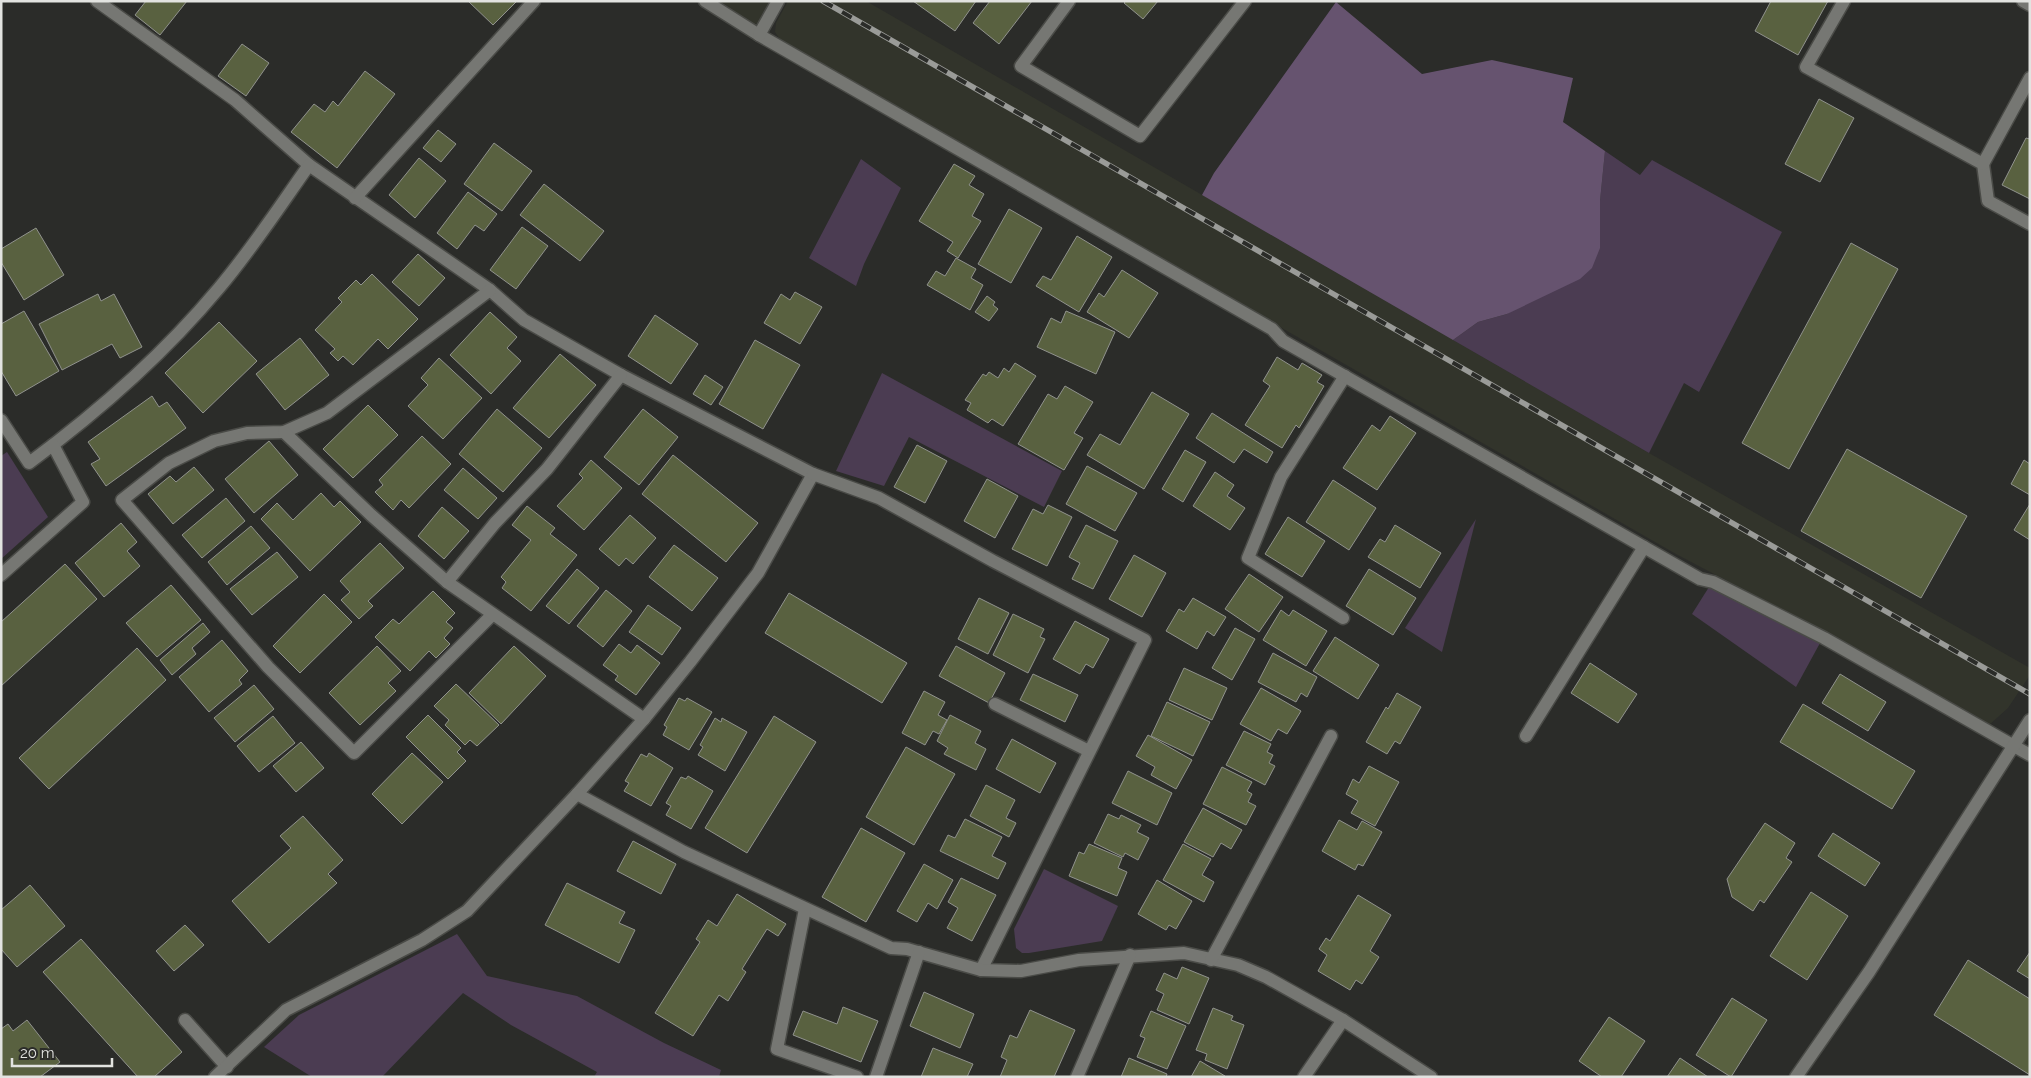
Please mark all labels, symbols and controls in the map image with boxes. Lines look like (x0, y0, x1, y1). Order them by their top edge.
scale bar (12, 1036, 112, 1068)
text: 20 m (20, 1044, 55, 1062)

